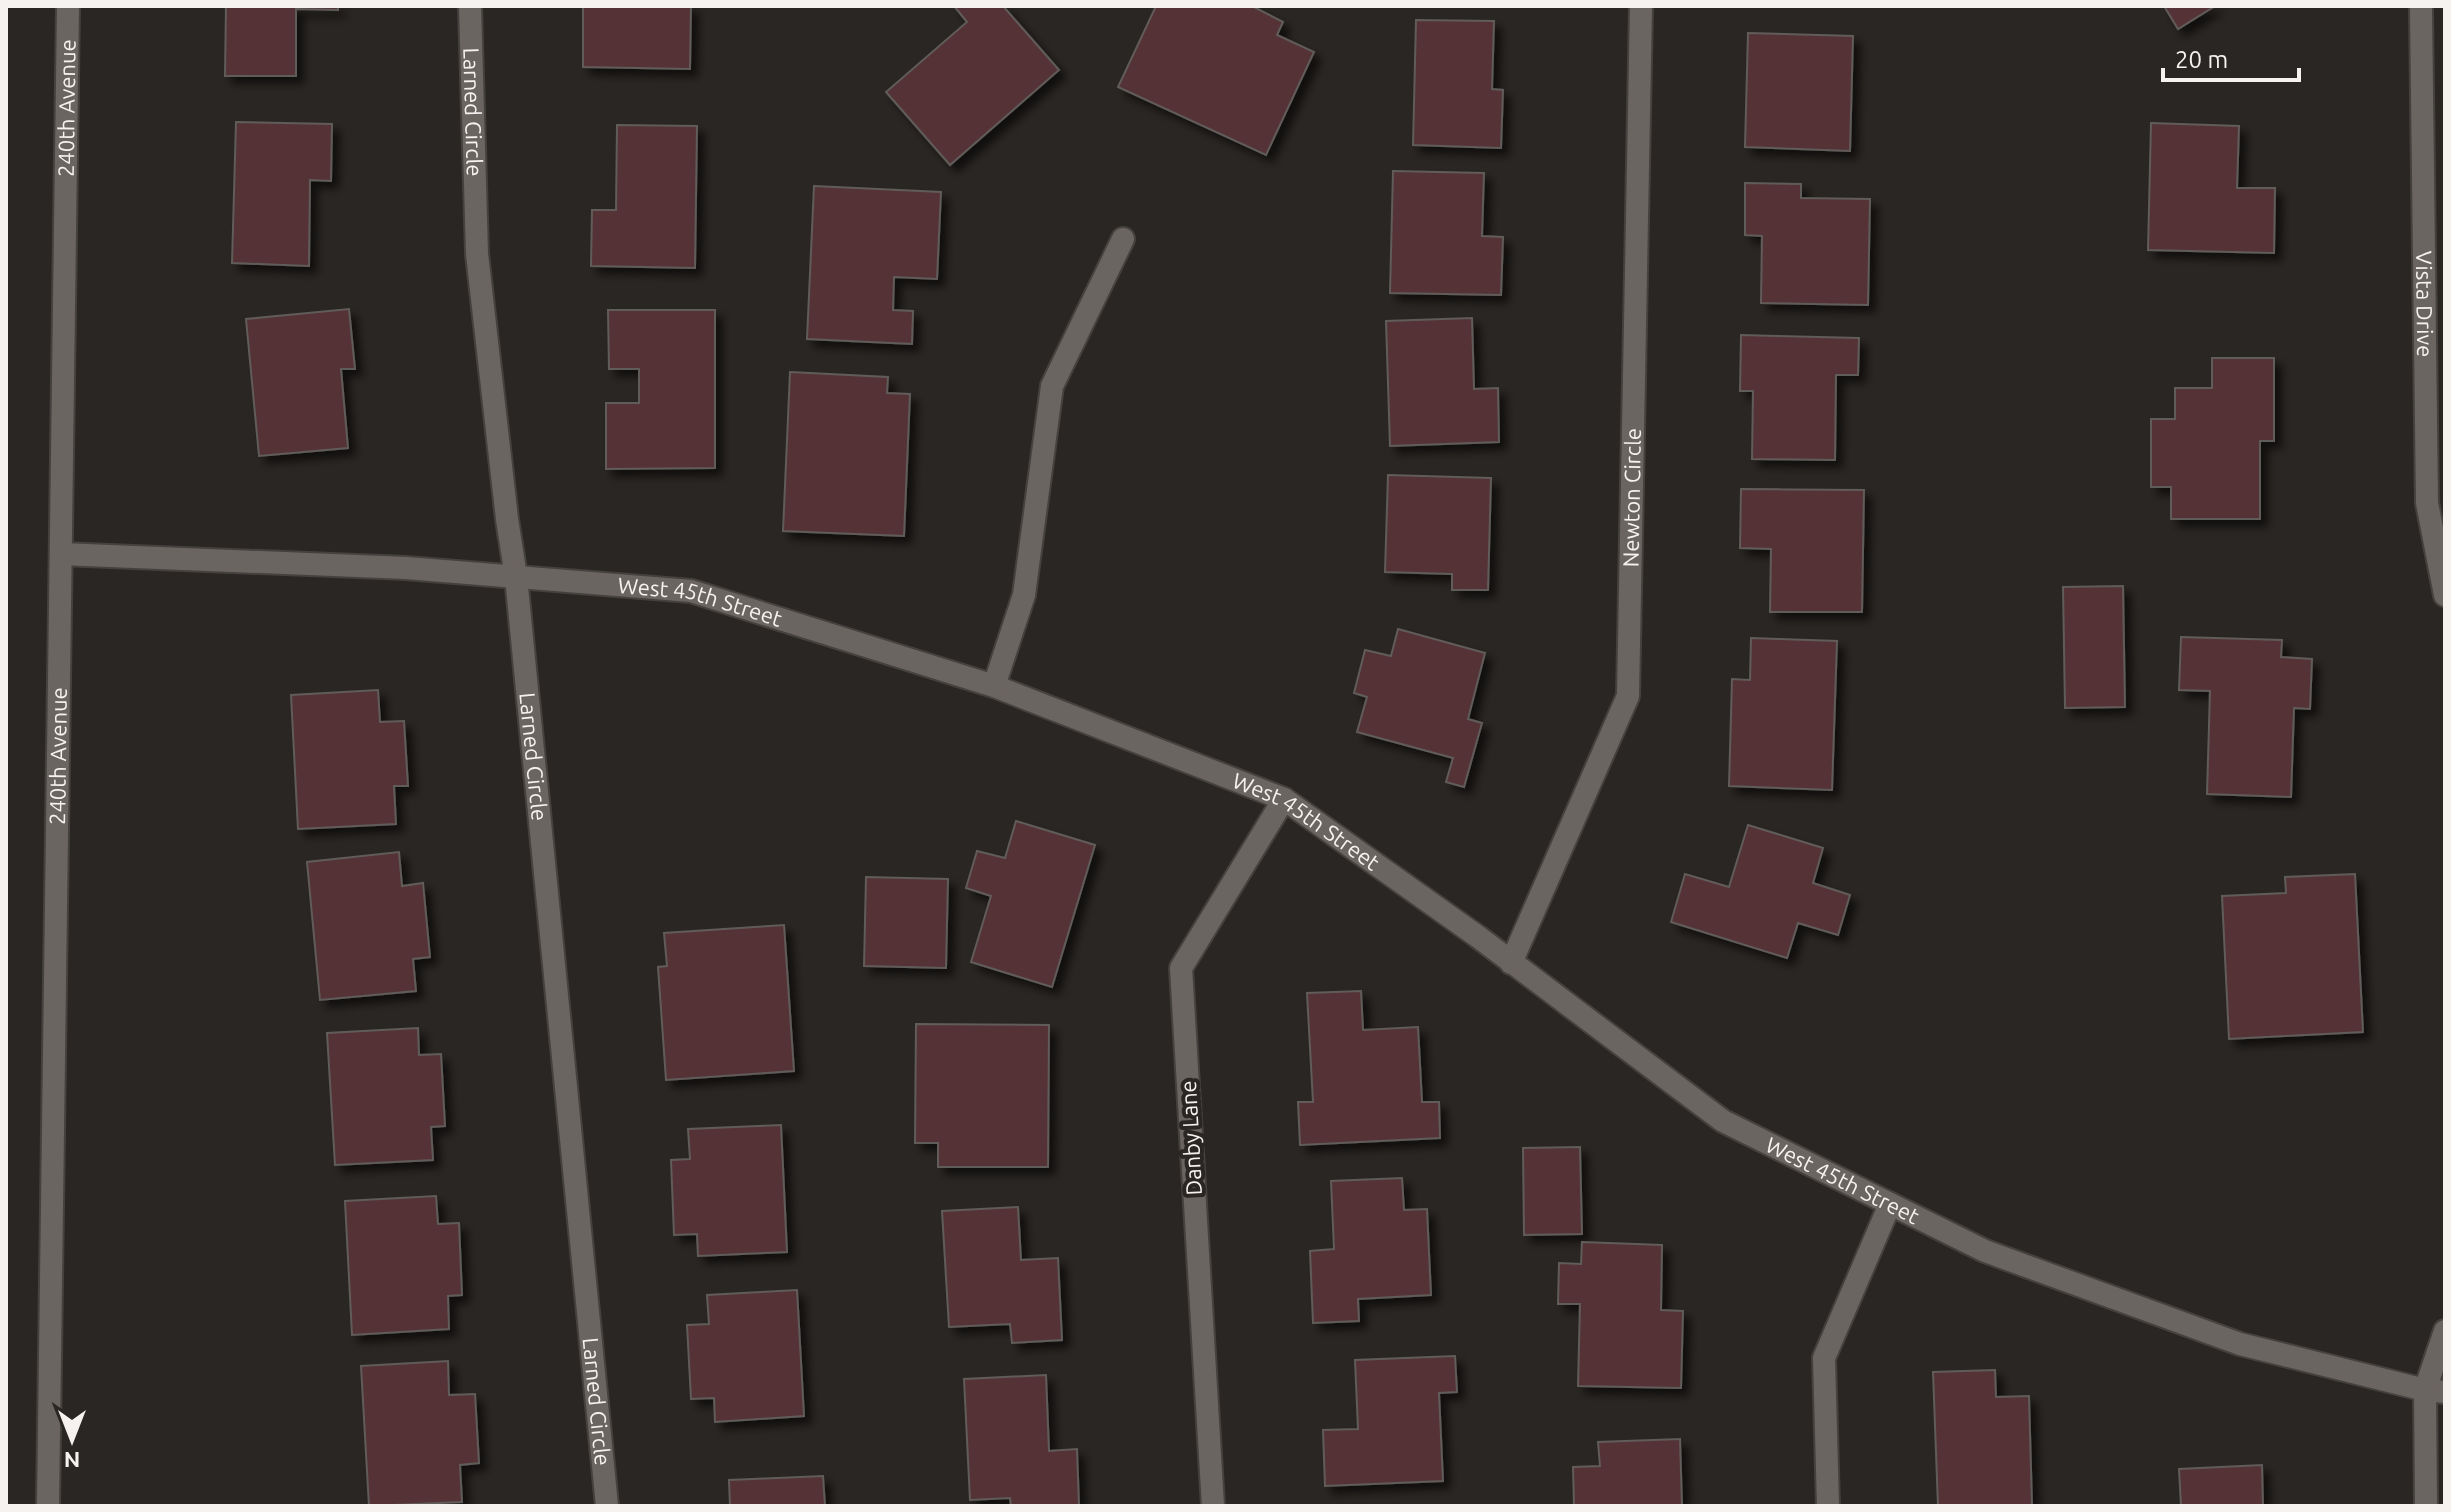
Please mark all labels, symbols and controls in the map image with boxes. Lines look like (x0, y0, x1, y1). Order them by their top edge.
scale bar (2163, 32, 2299, 82)
street label: 240th Avenue (53, 39, 80, 177)
text: 20 m (2175, 46, 2228, 73)
street label: Larned Circle (459, 47, 488, 177)
street label: Vista Drive (2412, 251, 2438, 357)
street label: Newton Circle (1617, 428, 1645, 567)
street label: West 45th Street (617, 572, 786, 631)
street label: 240th Avenue (44, 687, 71, 825)
street label: Larned Circle (515, 691, 553, 822)
street label: West 45th Street (1229, 767, 1385, 875)
street label: Danby Lane (1175, 1080, 1206, 1196)
street label: West 45th Street (1762, 1131, 1924, 1229)
street label: Larned Circle (579, 1336, 616, 1467)
north arrow (32, 1400, 112, 1480)
text: N (64, 1448, 80, 1473)

